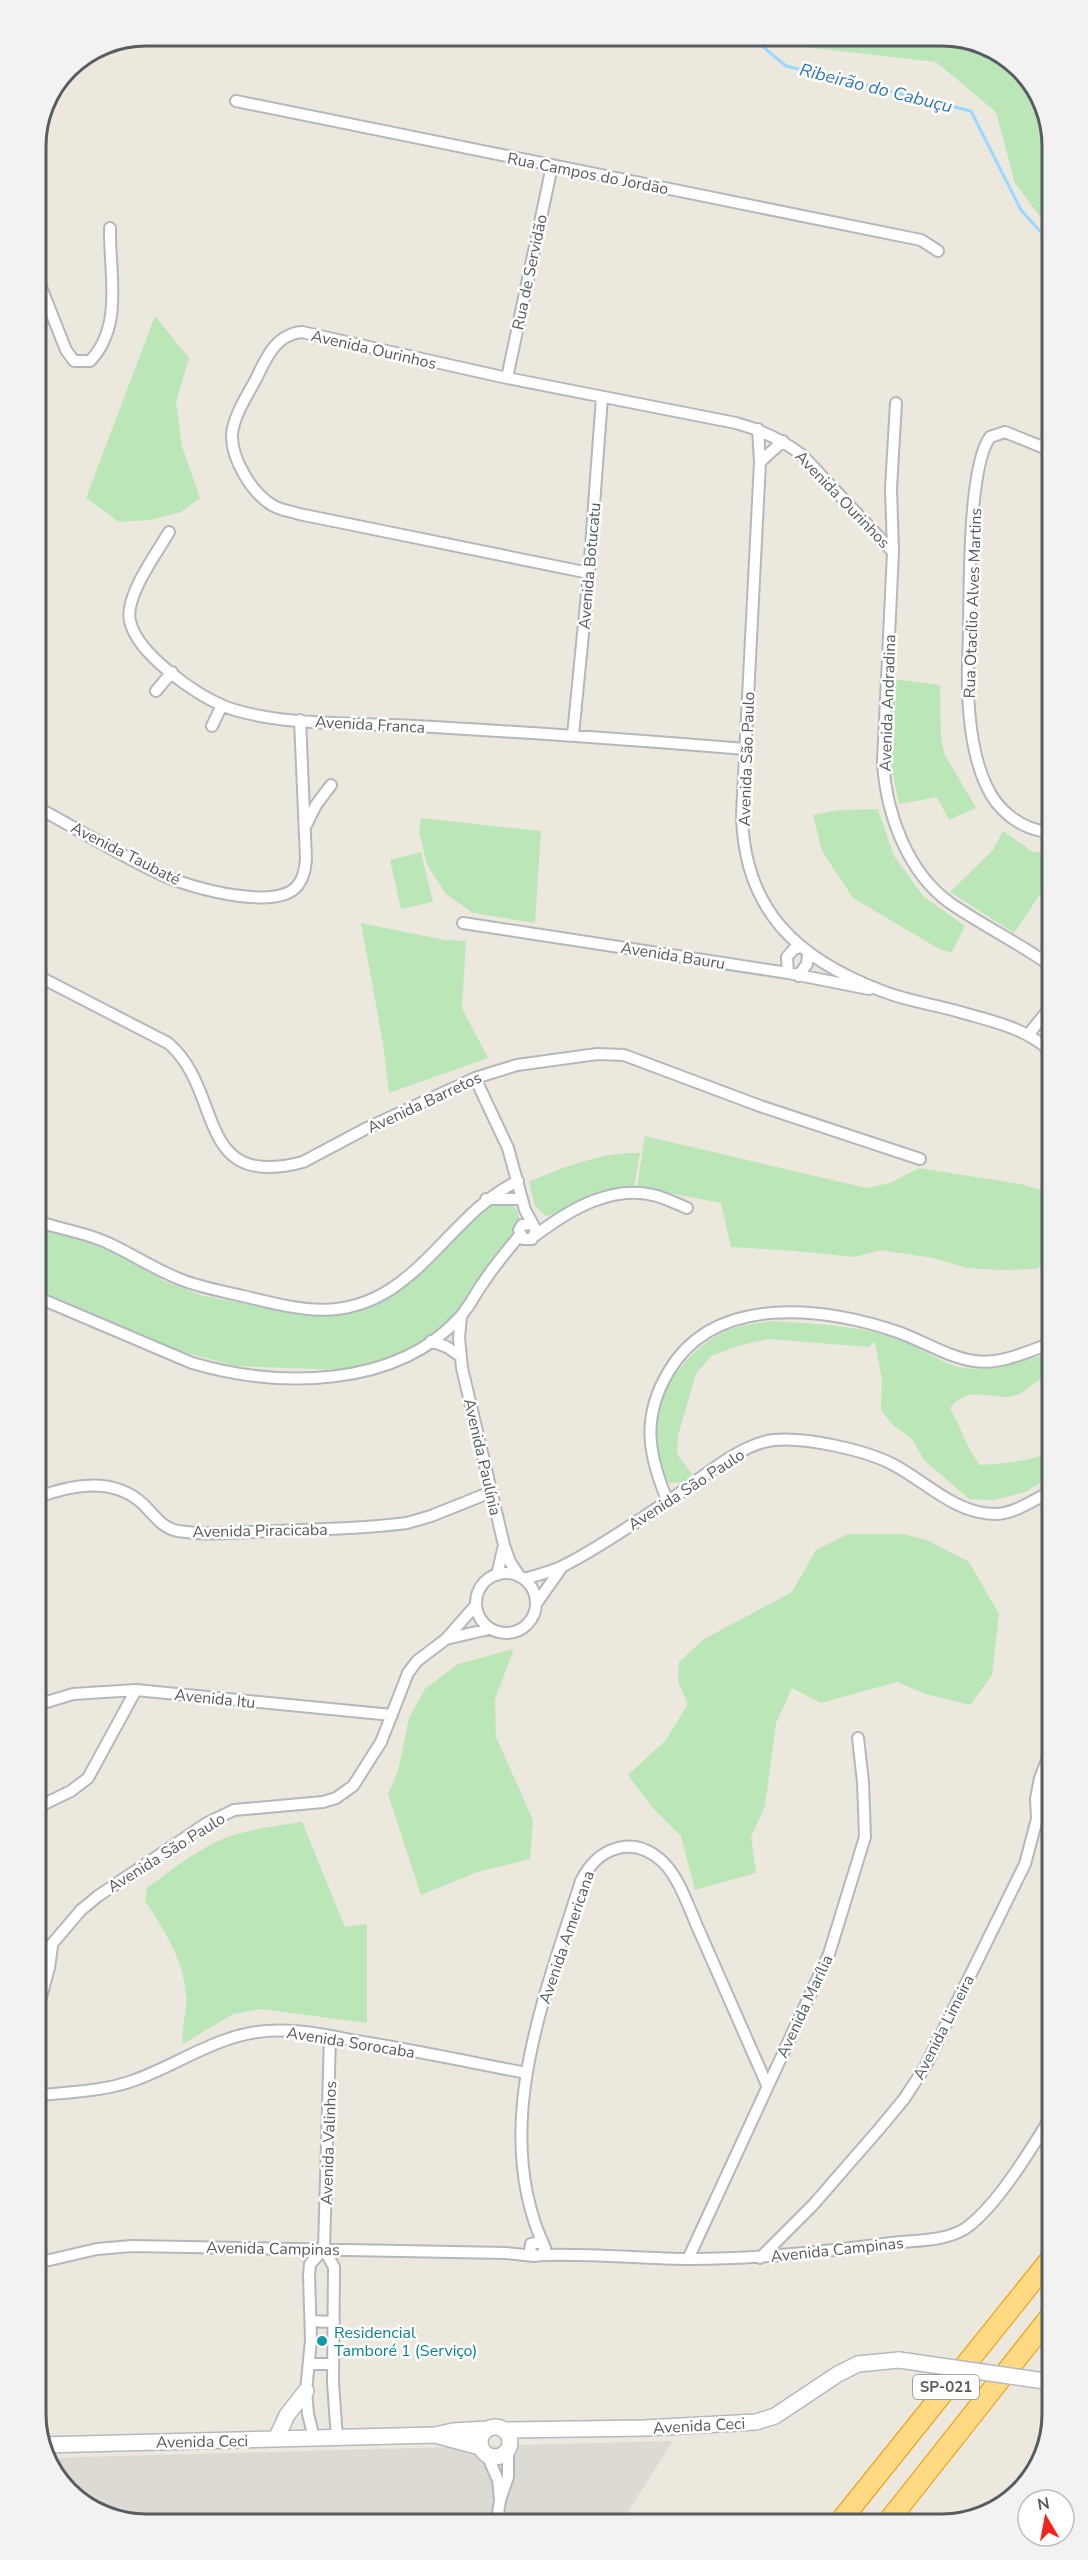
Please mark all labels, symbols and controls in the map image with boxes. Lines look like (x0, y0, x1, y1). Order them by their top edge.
water label: Ribeirão do Cabuçu (797, 57, 955, 119)
street label: Rua Campos do Jordão (505, 148, 670, 200)
street label: Rua de Servidão (507, 212, 553, 332)
street label: Avenida Ourinhos (309, 325, 439, 375)
street label: Avenida Ourinhos (790, 446, 895, 553)
street label: Avenida Botucatu (573, 502, 606, 630)
street label: Rua Otacílio Alves Martins (959, 507, 987, 699)
street label: Avenida Andradina (875, 634, 901, 772)
street label: Avenida São Paulo (734, 691, 760, 827)
street label: Avenida Franca (314, 711, 426, 739)
street label: Avenida Taubaté (67, 817, 184, 891)
street label: Avenida Bauru (619, 937, 727, 975)
street label: Avenida Barretos (364, 1067, 485, 1139)
street label: Avenida Paulínia (458, 1397, 506, 1518)
street label: Avenida São Paulo (624, 1444, 749, 1536)
street label: Avenida Piracicaba (192, 1519, 328, 1543)
street label: Avenida Itu (173, 1684, 256, 1714)
street label: Avenida São Paulo (104, 1808, 230, 1898)
street label: Avenida Americana (534, 1868, 600, 2007)
street label: Avenida Marília (771, 1951, 838, 2062)
street label: Avenida Limeira (908, 1971, 980, 2084)
street label: Avenida Sorocaba (285, 2022, 417, 2064)
street label: Avenida Valinhos (316, 2080, 342, 2206)
street label: Avenida Campinas (770, 2232, 905, 2268)
street label: Avenida Campinas (206, 2237, 340, 2261)
place label: Residencial Tamboré 1 (Serviço) (334, 2322, 477, 2362)
marker: Residencial Tamboré 1 (Serviço) (315, 2334, 329, 2348)
road number: SP-021 (913, 2375, 979, 2399)
street label: Avenida Ceci (652, 2413, 746, 2439)
street label: Avenida Ceci (156, 2430, 248, 2454)
north arrow (1016, 2488, 1076, 2548)
text: N (1036, 2492, 1051, 2516)

